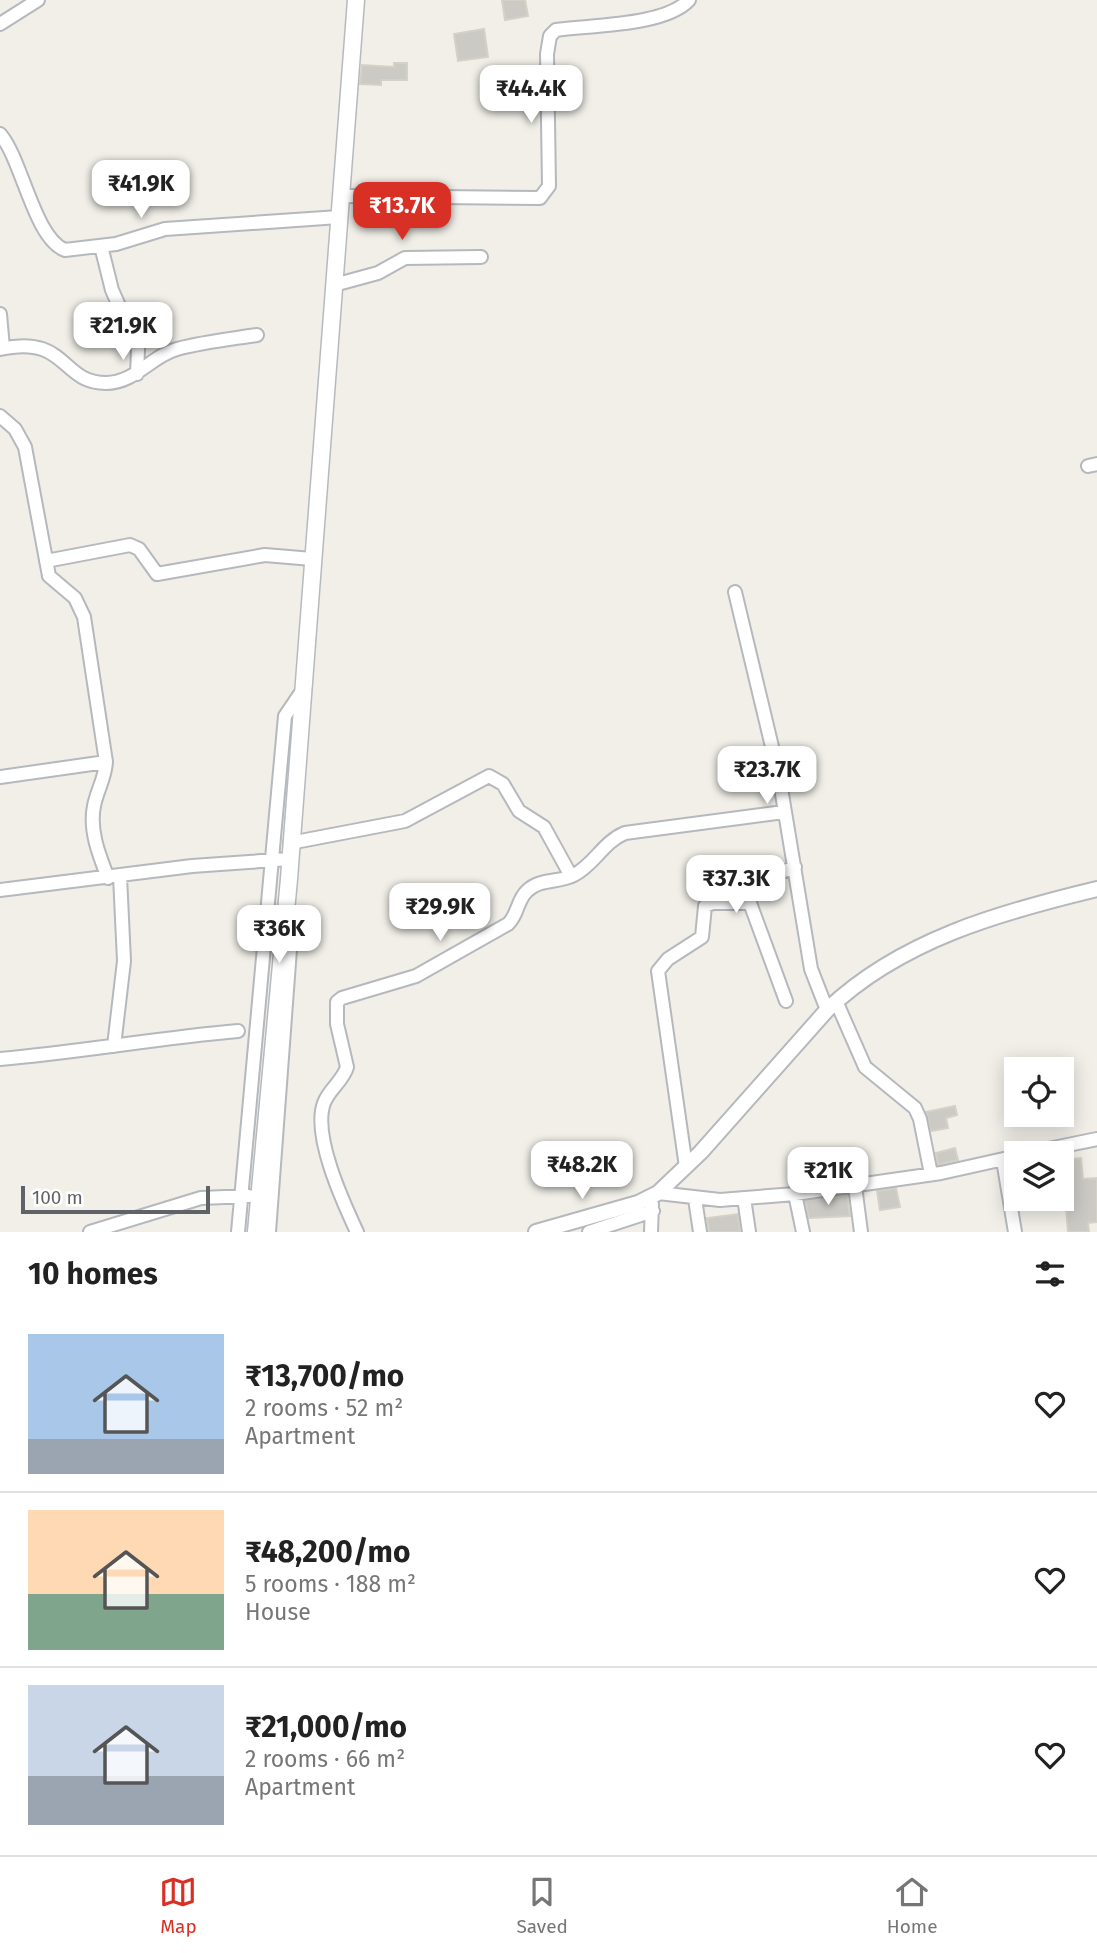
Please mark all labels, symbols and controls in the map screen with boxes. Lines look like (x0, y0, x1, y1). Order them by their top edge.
pin: ₹44.4K (474, 66, 588, 125)
text: ₹44.4K (496, 74, 566, 102)
pin: ₹41.9K (84, 160, 198, 220)
text: ₹41.9K (108, 169, 174, 197)
pin: ₹13.7K (345, 182, 459, 242)
text: ₹13.7K (369, 191, 435, 219)
pin: ₹21.9K (66, 302, 180, 362)
text: ₹21.9K (90, 311, 156, 339)
pin: ₹23.7K (710, 746, 824, 806)
text: ₹23.7K (733, 755, 801, 783)
pin: ₹37.3K (679, 856, 793, 915)
text: ₹37.3K (702, 864, 770, 892)
pin: ₹29.9K (383, 884, 497, 943)
text: ₹29.9K (405, 892, 475, 920)
pin: ₹36K (238, 906, 320, 965)
text: ₹36K (253, 914, 305, 942)
map controls (1004, 1057, 1074, 1211)
button: locate (1004, 1057, 1074, 1127)
button: layers (1004, 1141, 1074, 1211)
pin: ₹48.2K (525, 1142, 639, 1201)
pin: ₹21K (787, 1148, 869, 1207)
text: ₹48.2K (547, 1150, 617, 1178)
text: ₹21K (803, 1156, 853, 1184)
scale bar (21, 1183, 210, 1215)
text: 100 m (32, 1186, 83, 1209)
icon: filters (1031, 1255, 1069, 1293)
text: 10 homes (28, 1256, 158, 1292)
text: ₹13,700/mo (245, 1358, 404, 1394)
icon: home (84, 1362, 168, 1446)
icon: heart (1031, 1385, 1069, 1423)
text: 2 rooms · 52 m² (245, 1394, 403, 1422)
text: Apartment (245, 1422, 355, 1450)
text: ₹48,200/mo (245, 1534, 410, 1570)
icon: home (84, 1538, 168, 1622)
icon: heart (1031, 1561, 1069, 1599)
text: 5 rooms · 188 m² (245, 1570, 416, 1598)
text: House (245, 1598, 311, 1626)
text: ₹21,000/mo (245, 1709, 407, 1745)
icon: home (84, 1713, 168, 1797)
icon: heart (1031, 1736, 1069, 1774)
text: 2 rooms · 66 m² (245, 1745, 405, 1773)
text: Apartment (245, 1773, 355, 1801)
tab: Map (159, 1873, 197, 1938)
tab: Saved (516, 1873, 568, 1938)
tab: Home (887, 1873, 937, 1938)

